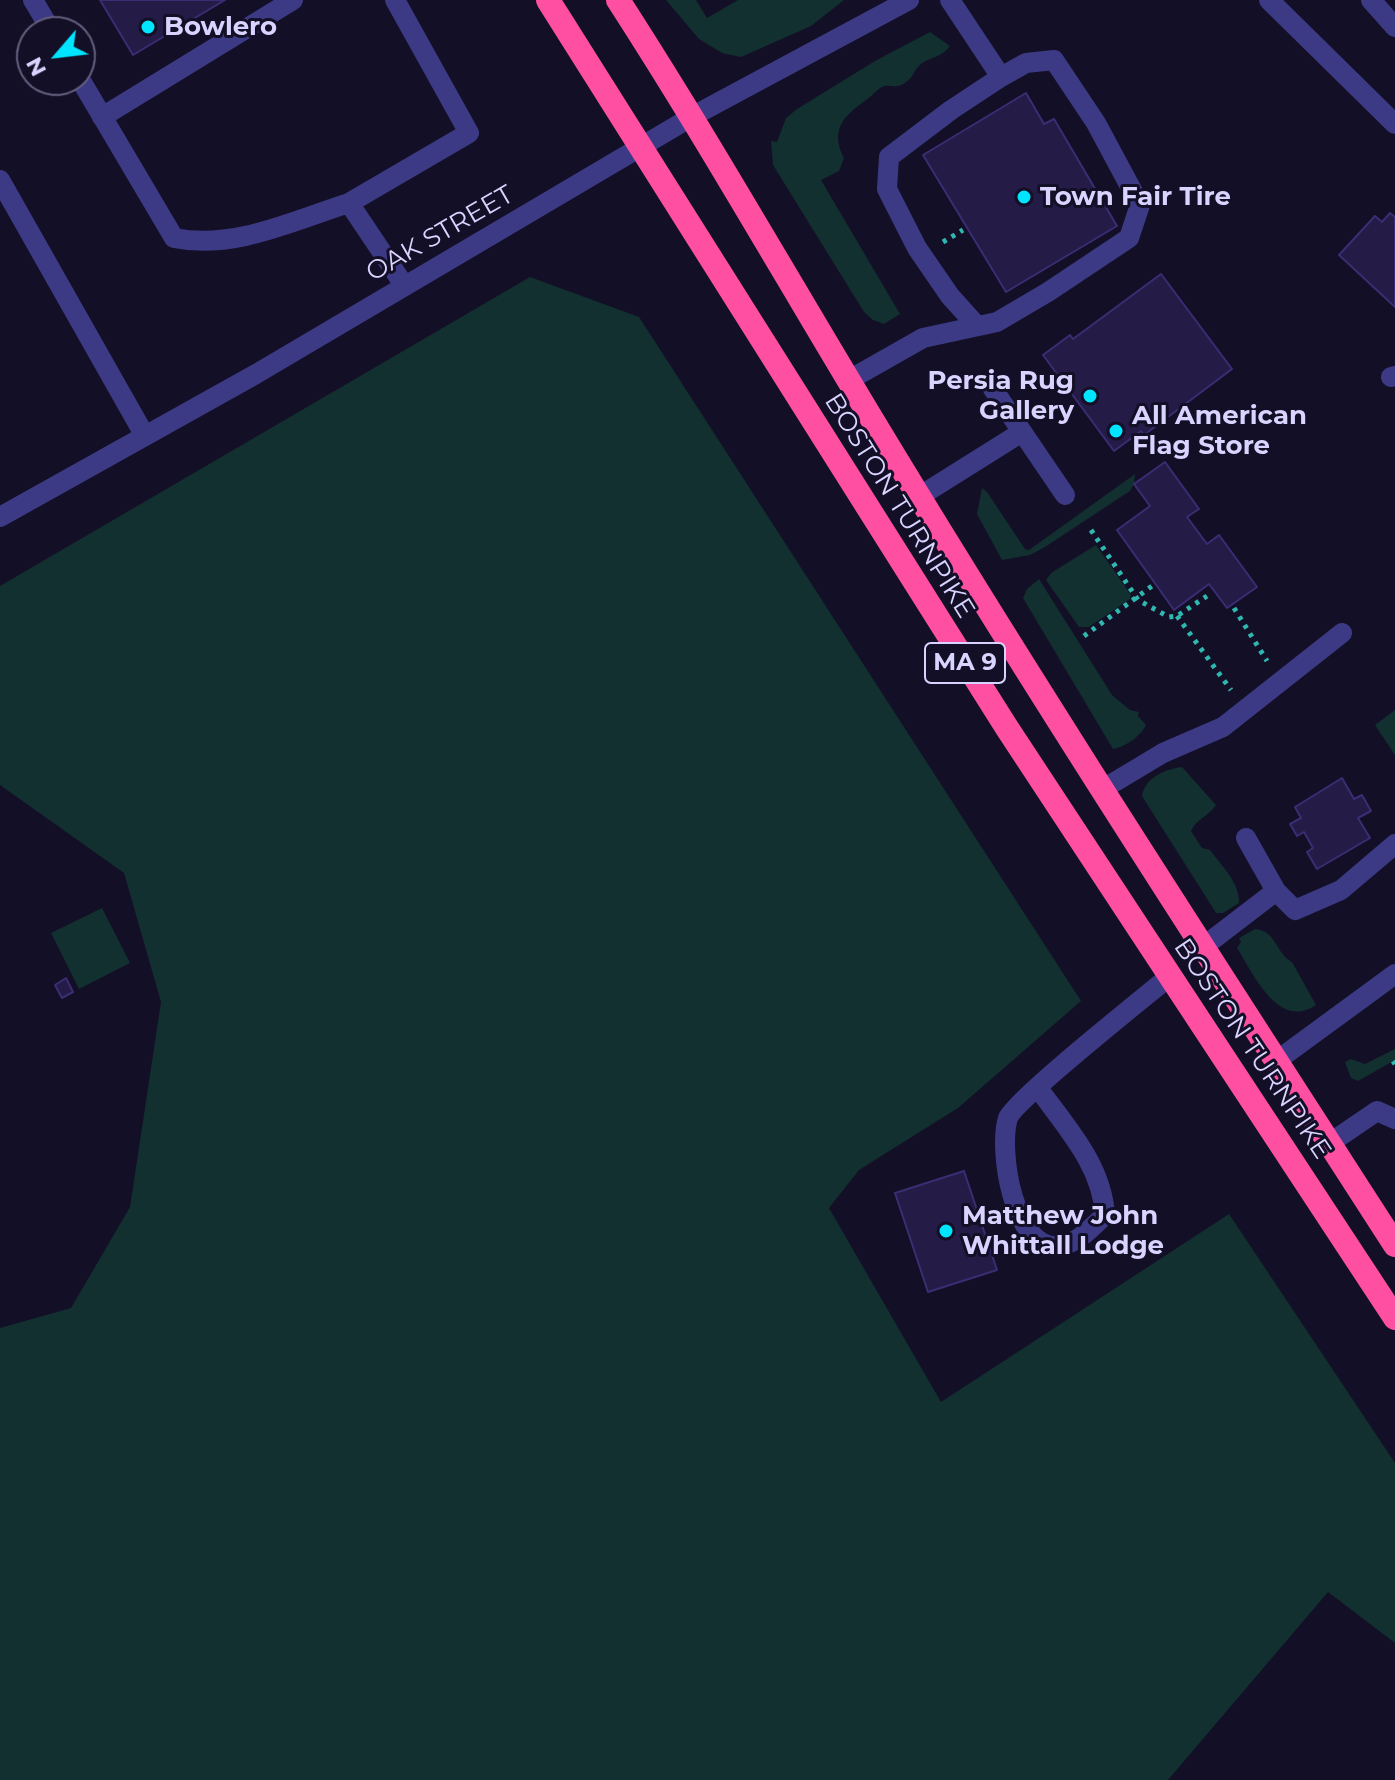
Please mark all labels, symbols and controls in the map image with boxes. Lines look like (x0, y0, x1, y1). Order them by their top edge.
place label: Bowlero (164, 11, 277, 43)
north arrow (16, 16, 96, 96)
marker: Bowlero (139, 18, 157, 36)
text: N (20, 52, 52, 81)
street label: OAK STREET (361, 179, 519, 289)
place label: Town Fair Tire (1040, 181, 1231, 213)
marker: Town Fair Tire (1015, 188, 1033, 206)
place label: Persia Rug Gallery (927, 365, 1074, 426)
marker: Persia Rug Gallery (1081, 387, 1099, 405)
street label: BOSTON TURNPIKE (817, 388, 981, 624)
place label: All American Flag Store (1132, 400, 1307, 462)
marker: All American Flag Store (1107, 422, 1125, 440)
road number: MA 9 (925, 643, 1005, 683)
street label: BOSTON TURNPIKE (1167, 933, 1337, 1165)
place label: Matthew John Whittall Lodge (962, 1200, 1164, 1262)
marker: Matthew John Whittall Lodge (937, 1222, 955, 1240)

